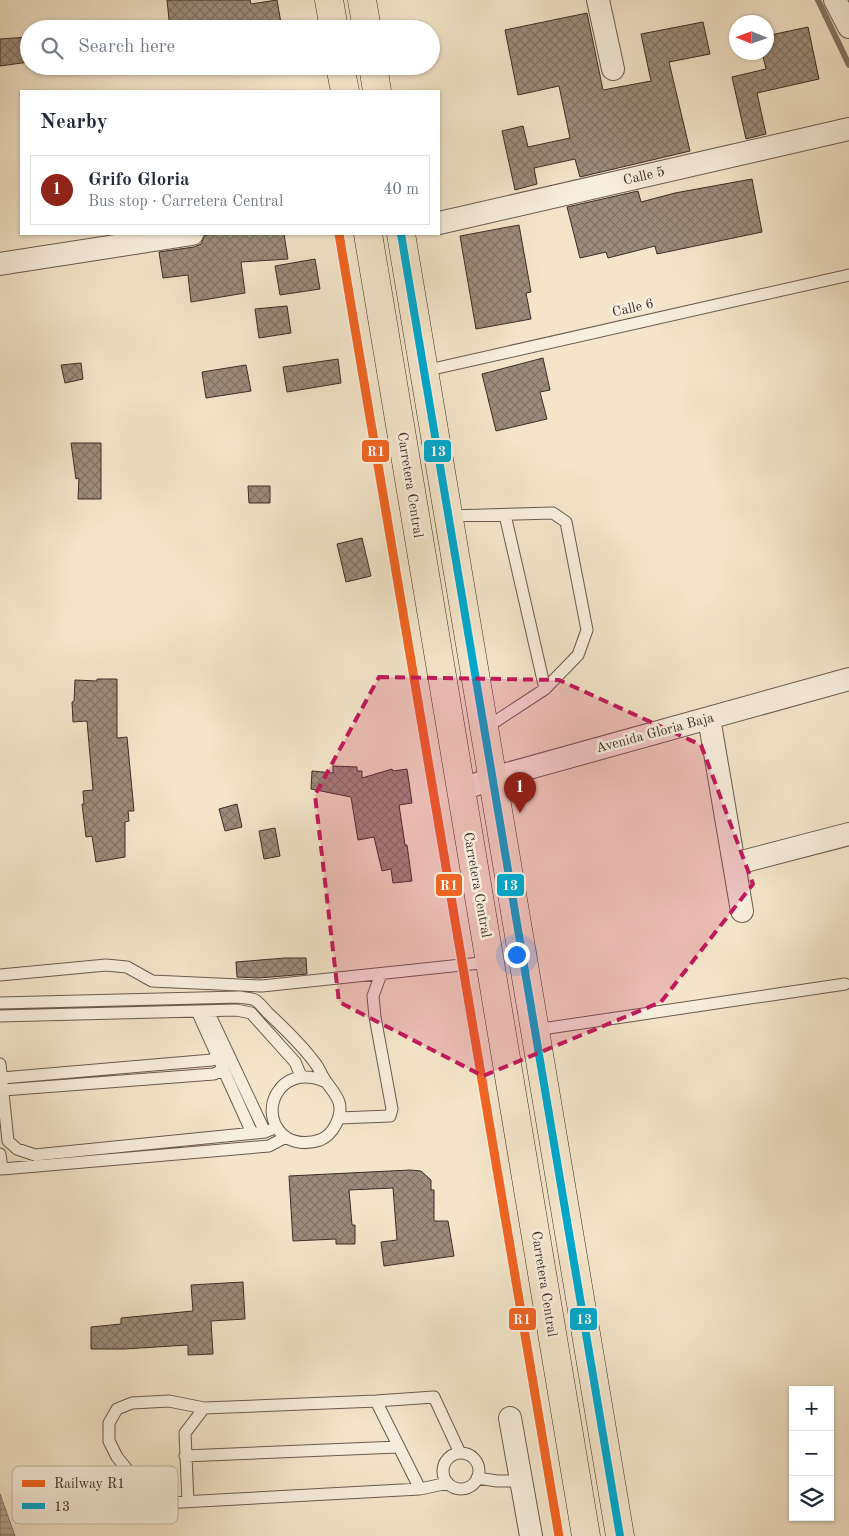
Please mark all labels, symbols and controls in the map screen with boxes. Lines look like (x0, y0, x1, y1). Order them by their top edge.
north arrow (729, 15, 774, 60)
search box (20, 20, 440, 75)
icon: search (38, 34, 66, 62)
text: Search here (78, 38, 175, 57)
text: Nearby (40, 112, 108, 133)
street label: Calle 5 (622, 164, 666, 188)
text: Grifo Gloria (88, 171, 190, 190)
text: 1 (52, 182, 62, 198)
text: 40 m (383, 182, 419, 198)
text: Bus stop · Carretera Central (88, 194, 283, 210)
street label: Calle 6 (611, 296, 655, 320)
street label: Carretera Central (395, 431, 425, 539)
line badge: R1 (361, 439, 390, 463)
line badge: 13 (423, 439, 452, 463)
text: R1 (367, 445, 385, 459)
text: 13 (430, 445, 446, 459)
street label: Avenida Gloria Baja (594, 710, 716, 755)
pin: 1 (504, 772, 536, 813)
street label: Carretera Central (461, 831, 493, 939)
line badge: R1 (435, 873, 463, 897)
line badge: 13 (496, 873, 525, 897)
text: R1 (440, 879, 458, 893)
text: 13 (502, 879, 518, 893)
your location (504, 942, 530, 968)
street label: Carretera Central (529, 1230, 559, 1338)
line badge: R1 (508, 1307, 537, 1331)
line badge: 13 (569, 1307, 598, 1331)
text: R1 (513, 1313, 531, 1327)
text: 13 (576, 1313, 592, 1327)
map controls (789, 1386, 834, 1521)
button: + (789, 1386, 834, 1431)
button: − (789, 1431, 834, 1476)
legend (12, 1466, 178, 1524)
button: layers (789, 1476, 834, 1521)
text: Railway R1 (54, 1477, 125, 1491)
text: 13 (54, 1500, 70, 1514)

